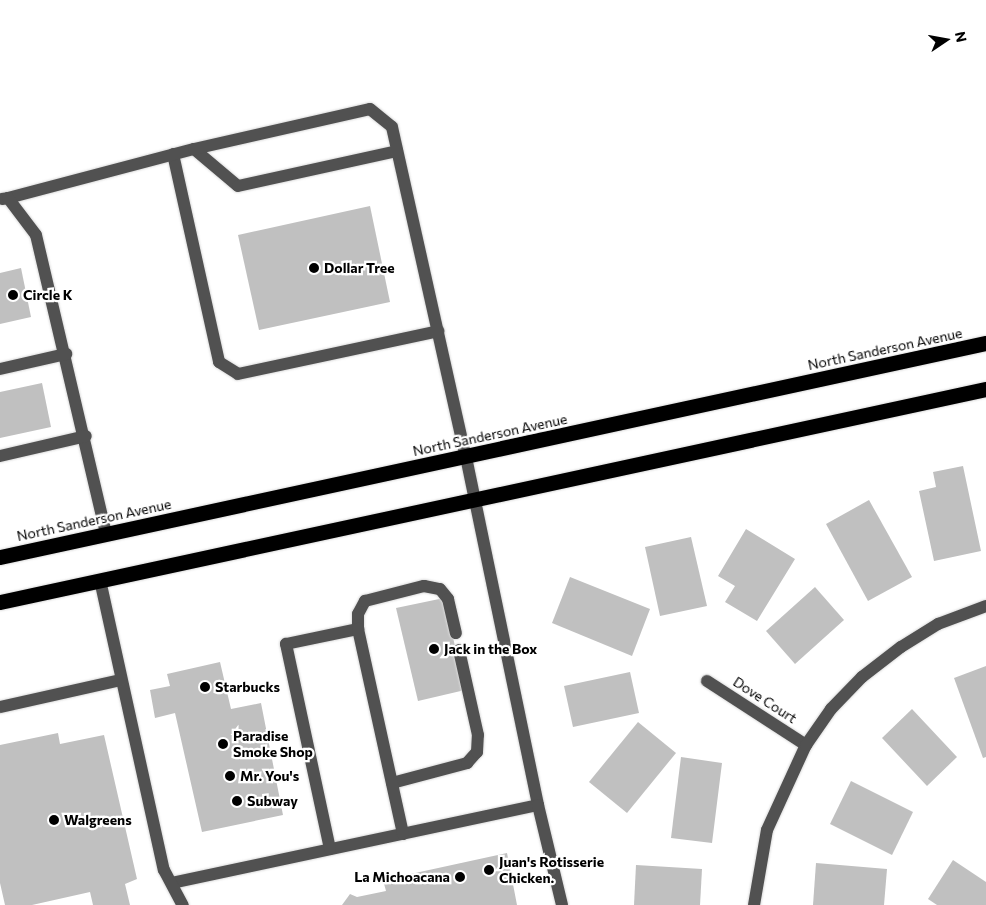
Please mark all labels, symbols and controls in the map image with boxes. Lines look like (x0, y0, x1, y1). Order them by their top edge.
north arrow (921, 15, 971, 65)
text: N (952, 30, 971, 44)
place label: Dollar Tree (324, 260, 395, 276)
marker: Dollar Tree (308, 262, 320, 274)
place label: Circle K (23, 287, 72, 303)
marker: Circle K (7, 289, 19, 301)
street label: North Sanderson Avenue (806, 324, 964, 374)
street label: North Sanderson Avenue (411, 410, 569, 460)
street label: North Sanderson Avenue (15, 495, 173, 545)
place label: Jack in the Box (444, 641, 537, 657)
marker: Jack in the Box (428, 643, 440, 655)
street label: Dove Court (730, 673, 800, 727)
place label: Starbucks (215, 679, 280, 695)
marker: Starbucks (199, 681, 211, 693)
place label: Paradise Smoke Shop (233, 728, 313, 760)
marker: Paradise Smoke Shop (217, 738, 229, 750)
place label: Mr. You's (240, 768, 299, 784)
marker: Mr. You's (224, 770, 236, 782)
place label: Subway (247, 793, 298, 809)
marker: Subway (231, 795, 243, 807)
place label: Walgreens (64, 812, 132, 828)
marker: Walgreens (48, 814, 60, 826)
place label: Juan's Rotisserie Chicken. (499, 854, 604, 886)
marker: Juan's Rotisserie Chicken. (483, 864, 495, 876)
place label: La Michoacana (354, 869, 450, 885)
marker: La Michoacana (454, 871, 466, 883)

